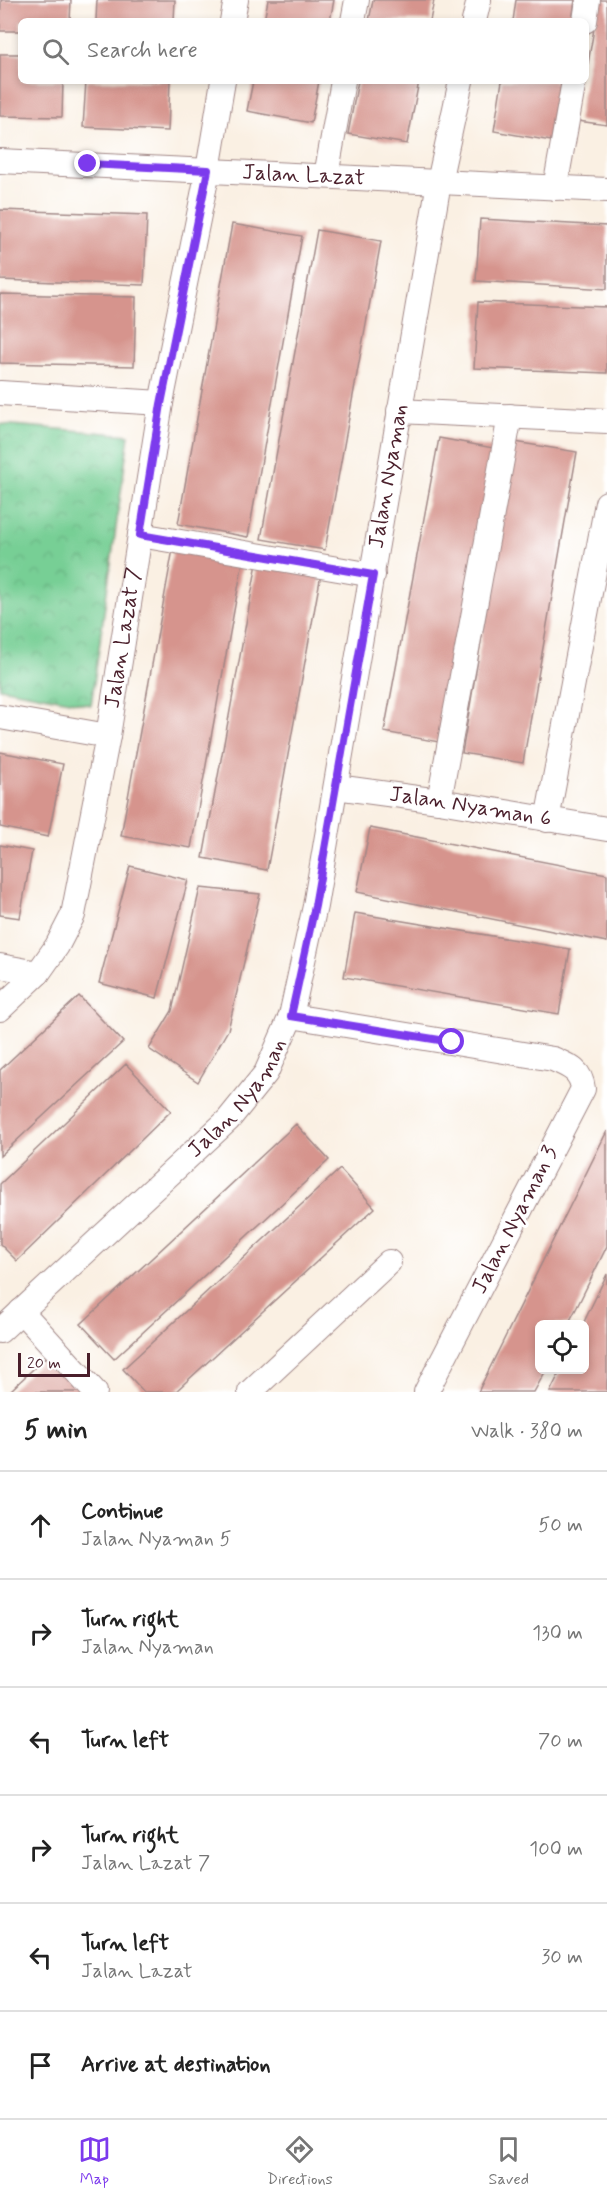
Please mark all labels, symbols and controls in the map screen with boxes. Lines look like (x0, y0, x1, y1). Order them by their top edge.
search box (18, 18, 589, 84)
icon: search (39, 35, 72, 68)
text: Search here (87, 37, 198, 65)
route end (74, 150, 100, 176)
street label: Jalan Lazat (242, 159, 366, 192)
street label: Jalan Nyaman (362, 402, 415, 551)
street label: Jalan Lazat 7 (99, 565, 149, 710)
street label: Jalan Nyaman 6 (388, 780, 554, 834)
route start (438, 1028, 464, 1054)
street label: Jalan Nyaman (182, 1034, 293, 1164)
street label: Jalan Nyaman 3 (466, 1141, 564, 1299)
map controls (535, 1320, 589, 1374)
button: locate (535, 1320, 589, 1374)
scale bar (18, 1350, 90, 1378)
text: 20 m (27, 1353, 61, 1374)
text: 5 min (24, 1414, 88, 1448)
text: Walk · 380 m (471, 1418, 583, 1445)
text: Continue (81, 1498, 163, 1526)
icon: ahead (24, 1509, 57, 1542)
text: 50 m (538, 1512, 583, 1539)
text: Jalan Nyaman 5 (81, 1526, 232, 1553)
text: Turn right (81, 1606, 179, 1634)
icon: right (24, 1617, 57, 1650)
text: 130 m (532, 1620, 583, 1647)
text: Jalan Nyaman (81, 1634, 214, 1661)
icon: left (24, 1725, 57, 1758)
text: Turn left (81, 1727, 169, 1755)
text: 70 m (538, 1728, 583, 1755)
text: Turn right (81, 1822, 179, 1850)
icon: right (24, 1833, 57, 1866)
text: 100 m (529, 1836, 583, 1863)
text: Jalan Lazat 7 (81, 1850, 210, 1877)
text: Turn left (81, 1930, 169, 1958)
icon: left (24, 1941, 57, 1974)
text: 30 m (541, 1944, 583, 1971)
text: Jalan Lazat (81, 1958, 193, 1985)
icon: arrive (24, 2049, 57, 2082)
text: Arrive at destination (81, 2051, 271, 2079)
tab: Map (78, 2133, 111, 2190)
tab: Directions (267, 2133, 333, 2190)
tab: Saved (489, 2133, 529, 2190)

